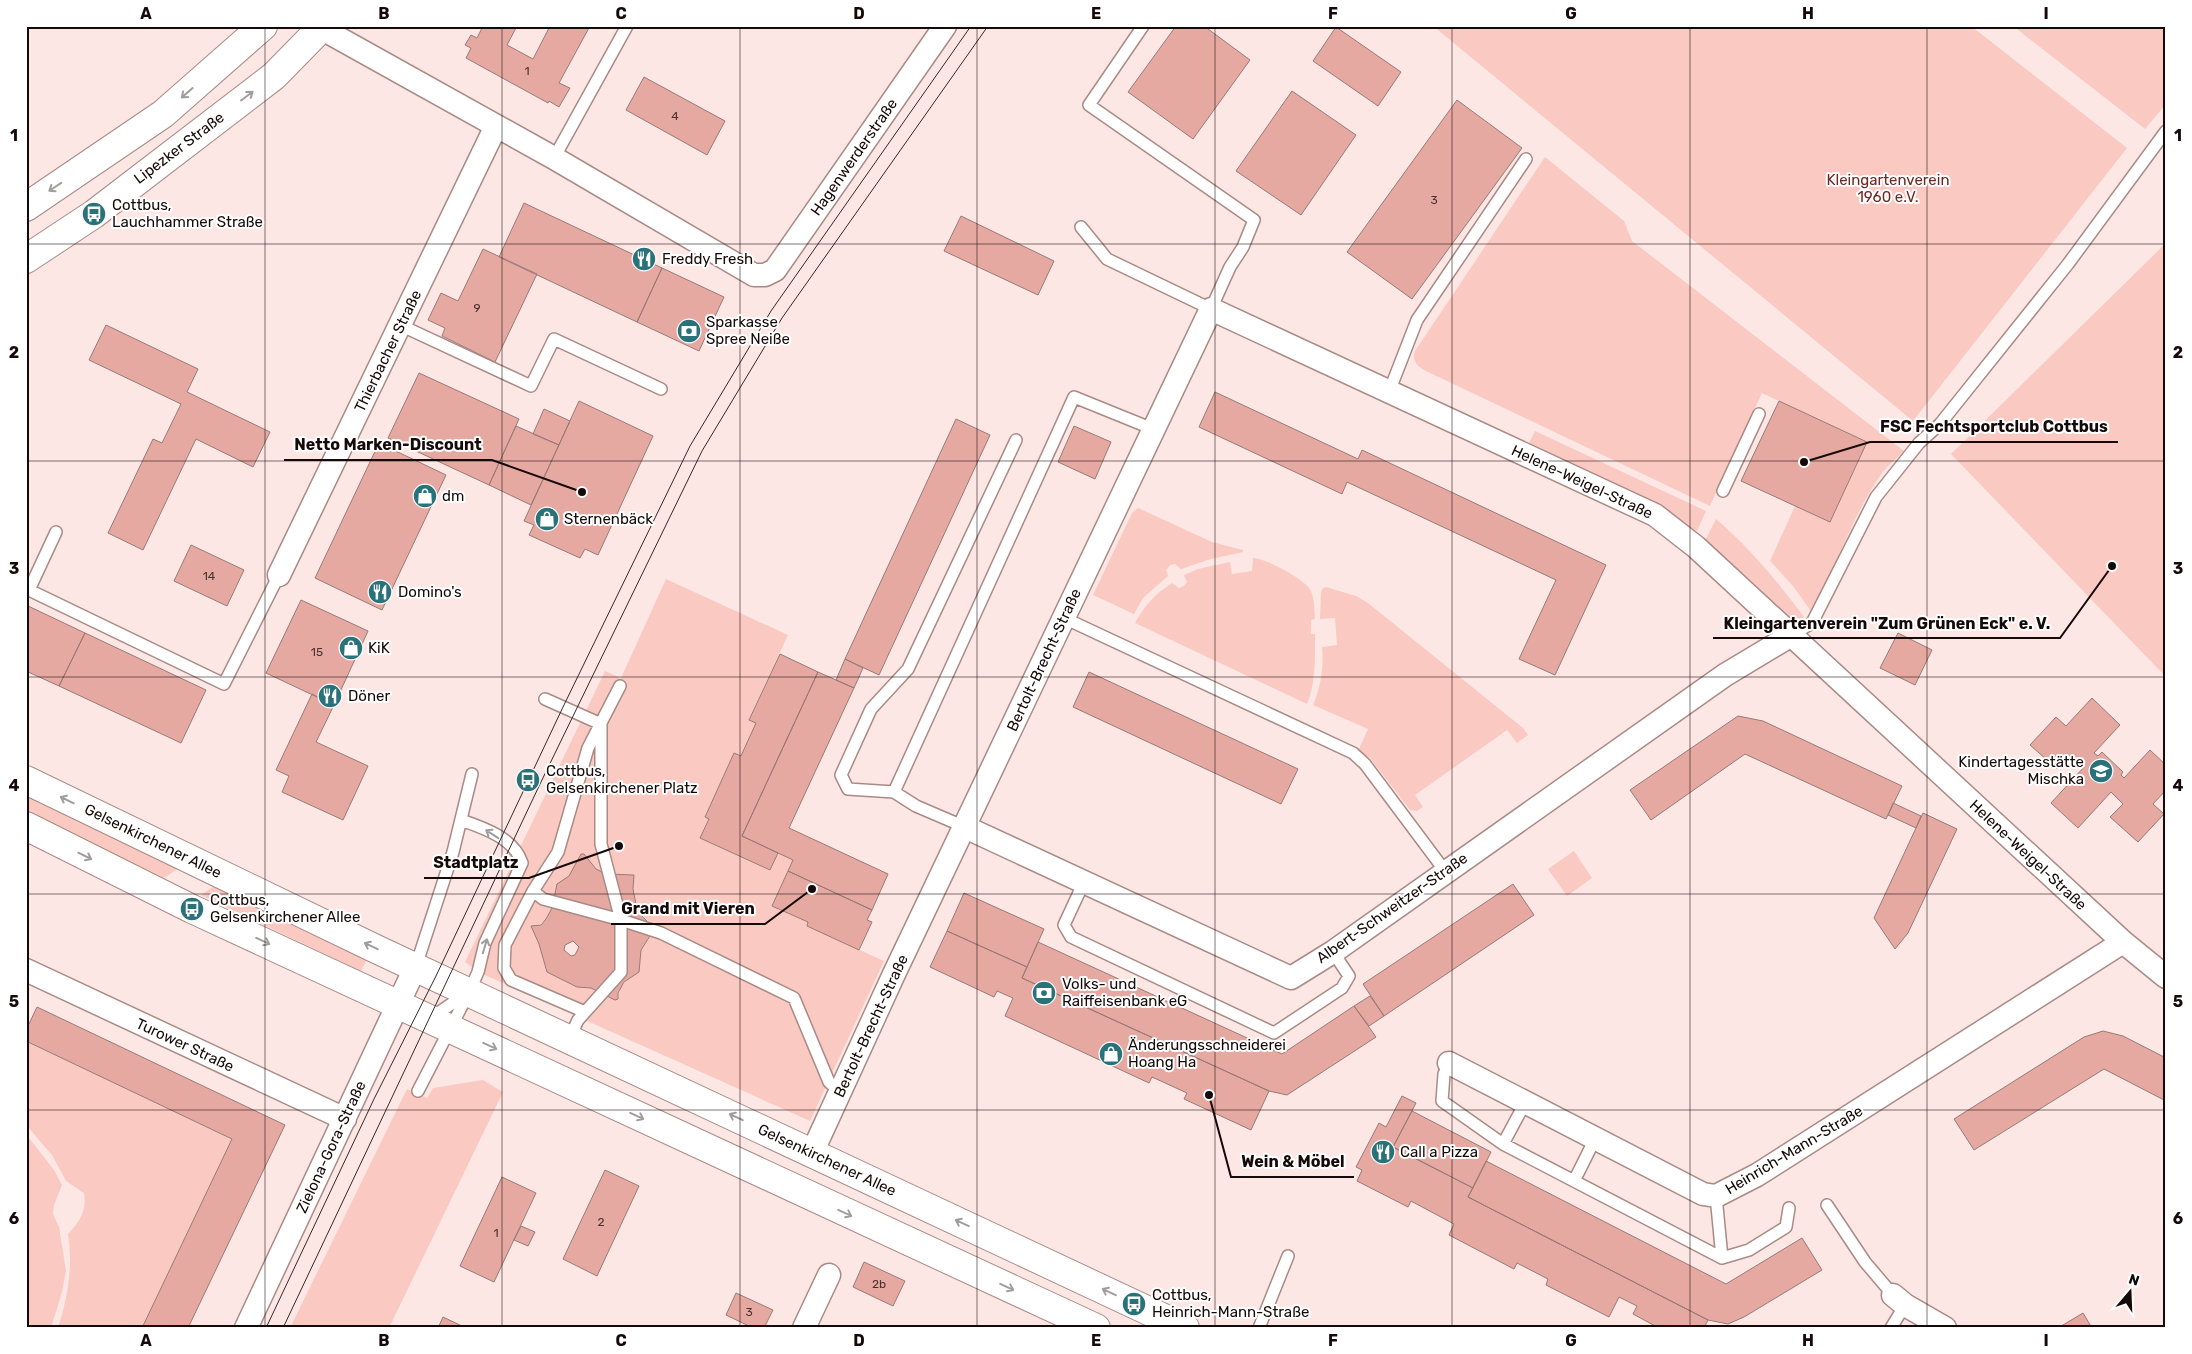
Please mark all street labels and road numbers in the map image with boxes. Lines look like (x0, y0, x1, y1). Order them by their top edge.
street label: Hagenwerderstraße (807, 95, 901, 219)
street label: Lipezker Straße (130, 108, 228, 188)
street label: Thierbacher Straße (351, 287, 425, 415)
street label: Helene-Weigel-Straße (1509, 441, 1655, 523)
street label: Bertolt-Brecht-Straße (1003, 586, 1085, 734)
street label: Helene-Weigel-Straße (1966, 796, 2090, 914)
street label: Gelsenkirchener Allee (81, 800, 225, 882)
street label: Albert-Schweitzer-Straße (1313, 849, 1471, 967)
street label: Bertolt-Brecht-Straße (830, 952, 912, 1100)
street label: Turower Straße (133, 1014, 237, 1076)
street label: Zielona-Gora-Straße (292, 1078, 370, 1216)
street label: Heinrich-Mann-Straße (1722, 1102, 1866, 1198)
street label: Gelsenkirchener Allee (755, 1120, 899, 1200)

